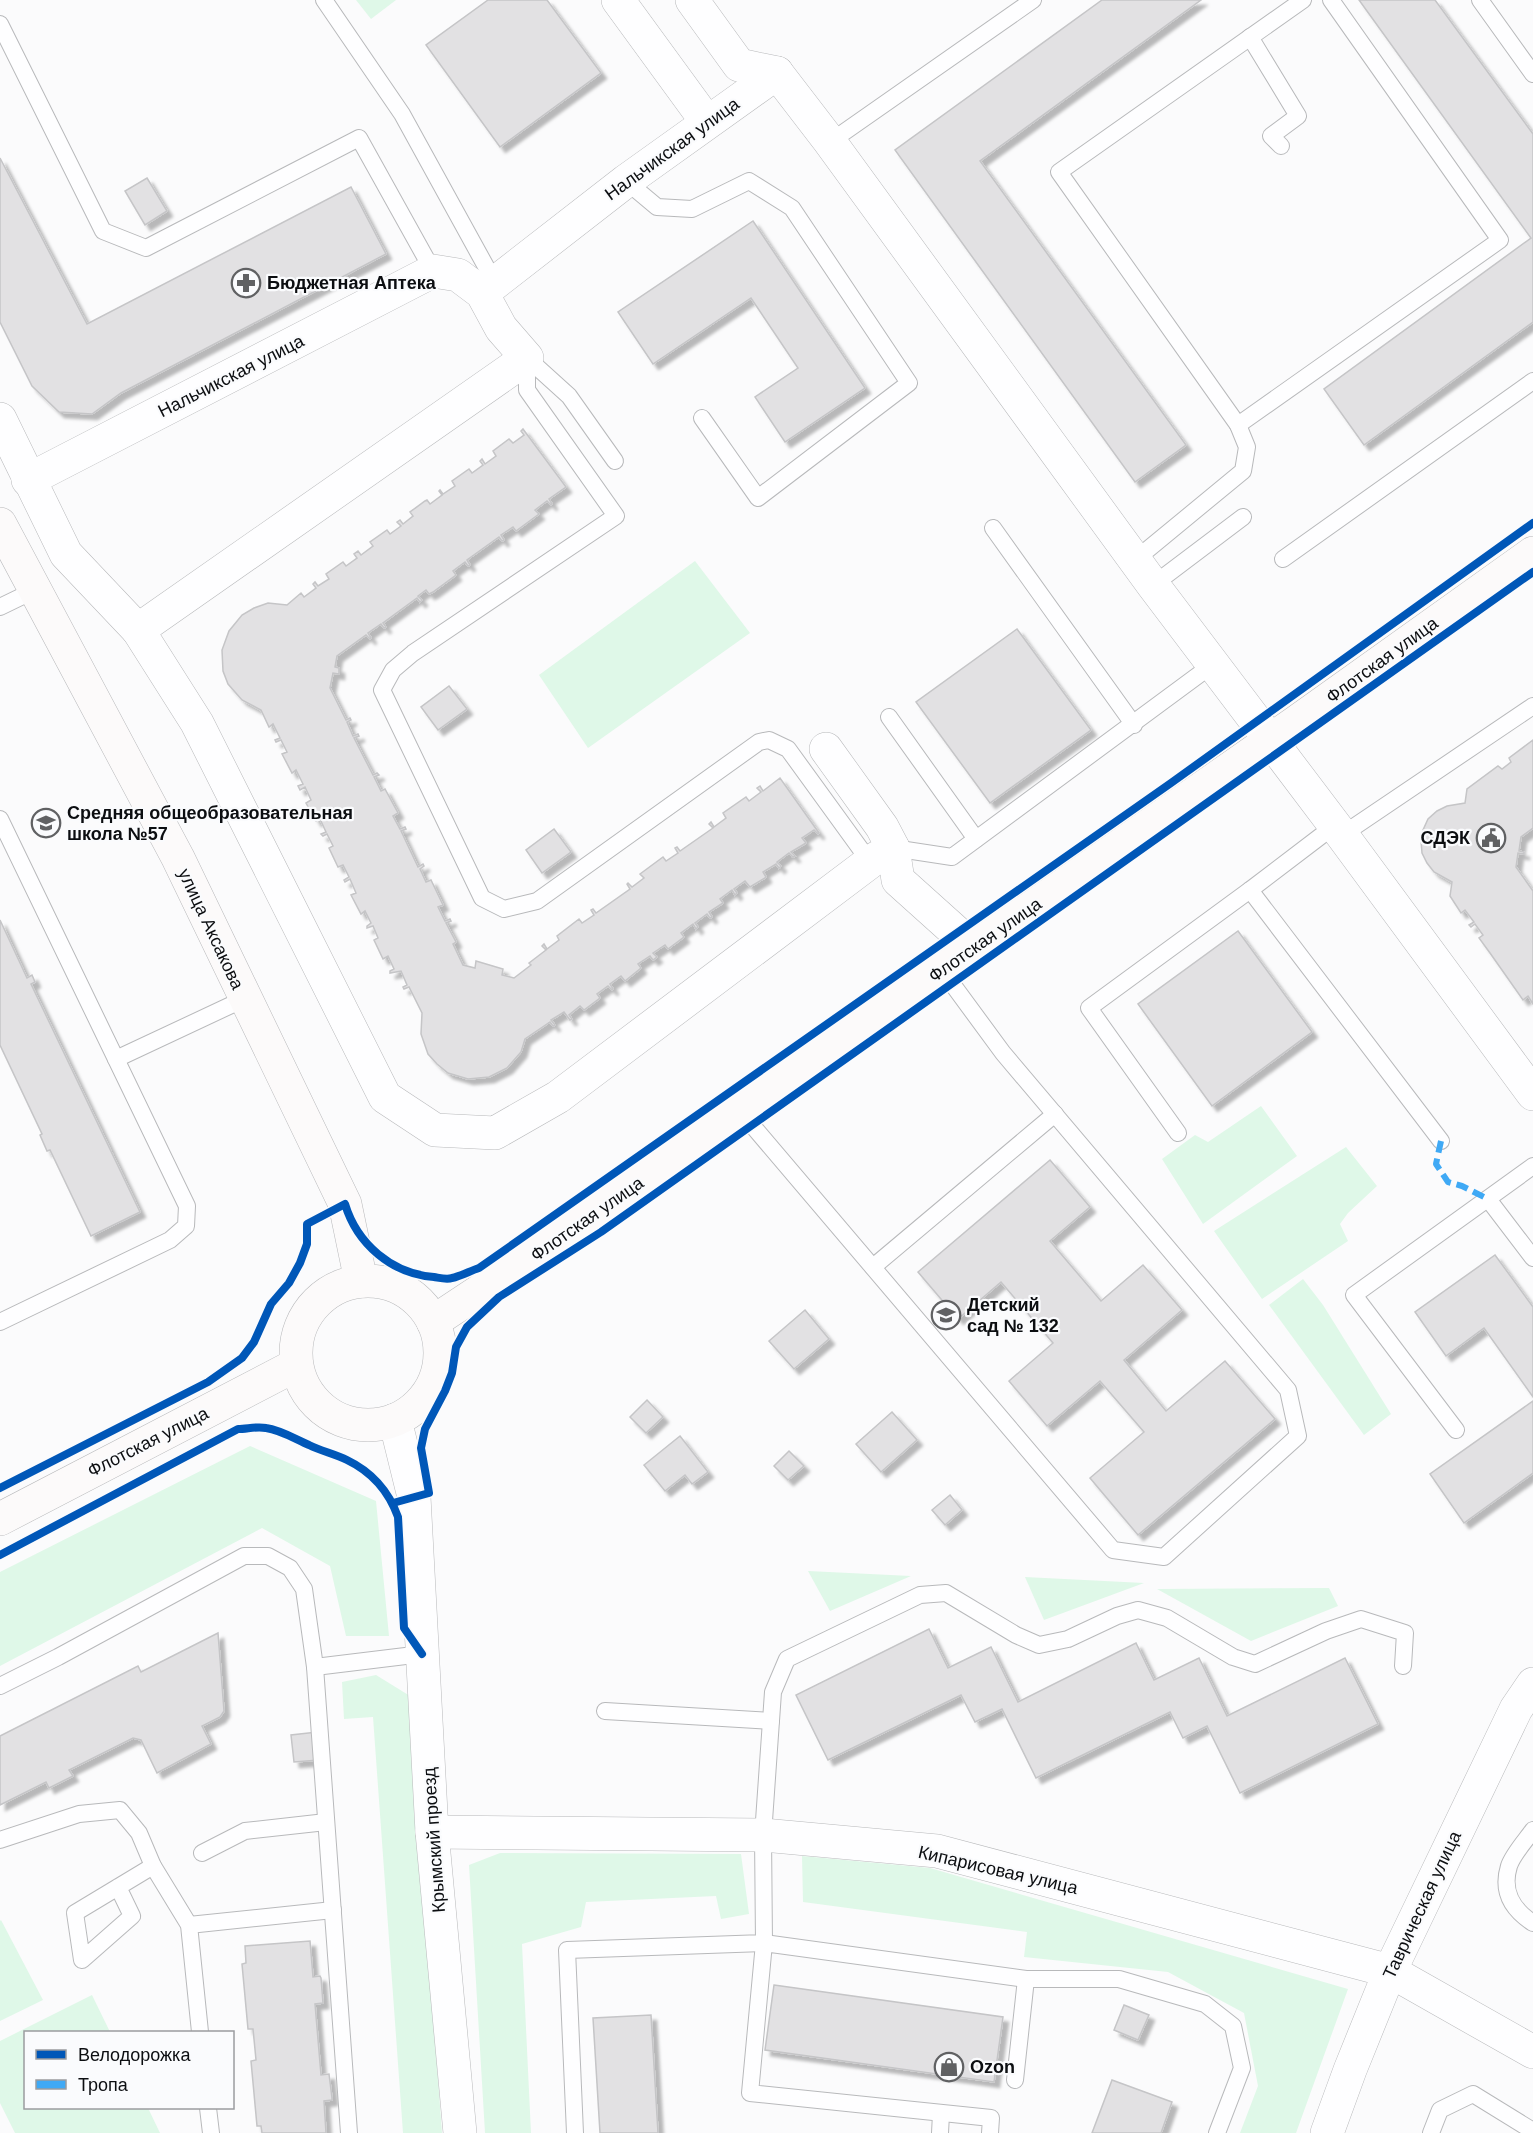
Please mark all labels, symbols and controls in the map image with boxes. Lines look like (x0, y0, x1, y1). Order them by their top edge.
street label: Нальчикская улица (601, 93, 744, 204)
pharmacy icon: Бюджетная Аптека (230, 267, 262, 299)
place label: Бюджетная Аптека (267, 273, 437, 293)
street label: Нальчикская улица (155, 330, 308, 421)
street label: Флотская улица (1322, 612, 1442, 707)
place label: Средняя общеобразовательная школа №57 (67, 803, 353, 844)
school or university icon: Средняя общеобразовательная школа №57 (30, 807, 62, 839)
public building icon: СДЭК (1475, 822, 1507, 854)
place label: СДЭК (1421, 828, 1471, 848)
street label: улица Аксакова (174, 865, 248, 993)
street label: Флотская улица (925, 893, 1046, 986)
street label: Флотская улица (527, 1172, 648, 1265)
place label: Детский сад № 132 (967, 1295, 1059, 1336)
school or university icon: Детский сад № 132 (930, 1299, 962, 1331)
street label: Флотская улица (84, 1402, 213, 1481)
street label: Крымский проезд (419, 1766, 449, 1913)
street label: Таврическая улица (1379, 1827, 1465, 1982)
street label: Кипарисовая улица (916, 1842, 1081, 1898)
legend (24, 2031, 234, 2109)
text: Велодорожка (78, 2045, 191, 2065)
shop icon: Ozon (933, 2051, 965, 2083)
place label: Ozon (970, 2057, 1015, 2077)
text: Тропа (78, 2075, 129, 2095)

